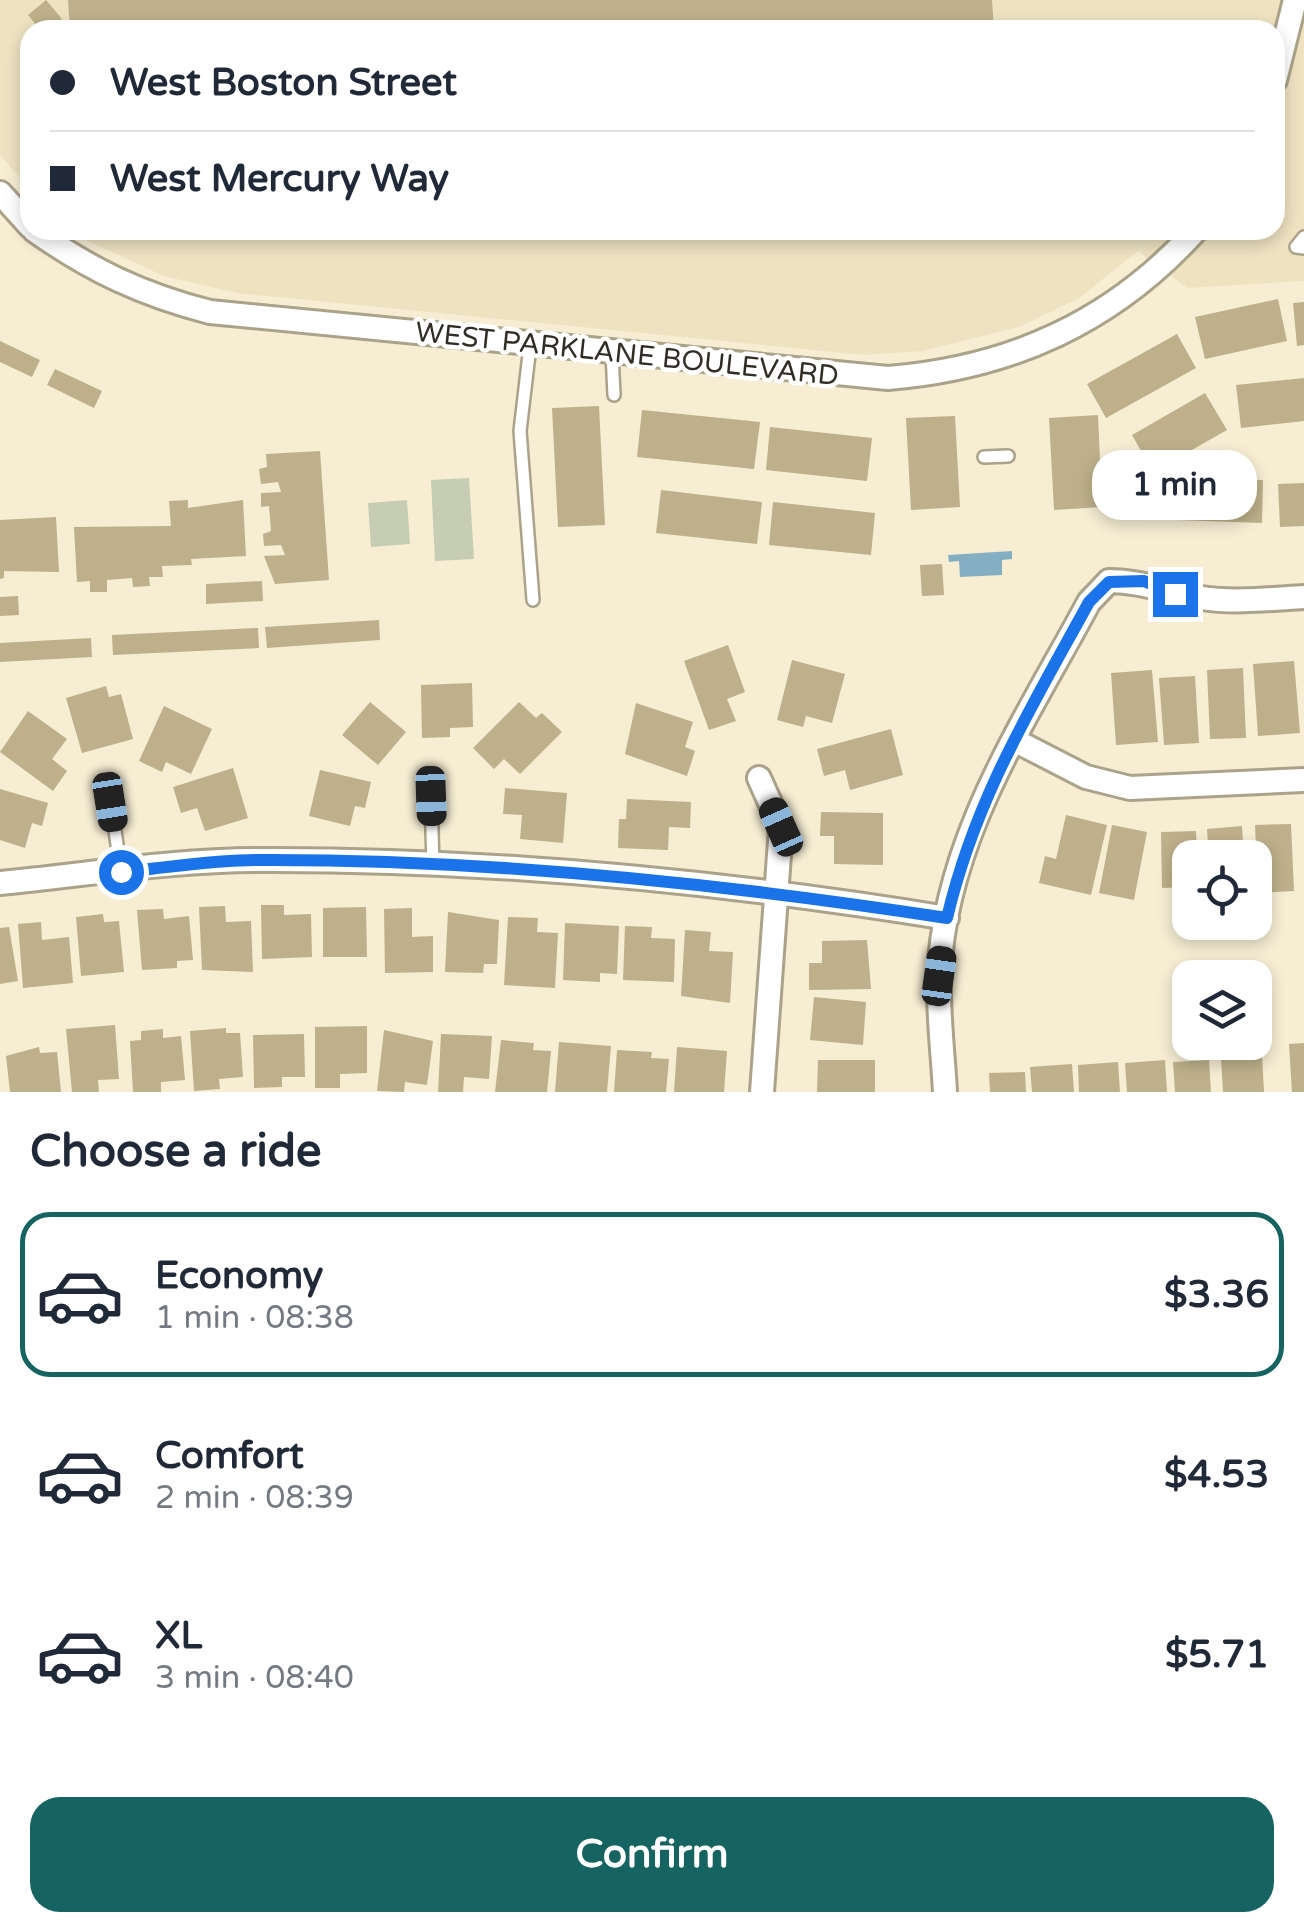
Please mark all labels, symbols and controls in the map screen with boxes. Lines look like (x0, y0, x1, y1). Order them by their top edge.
text: West Boston Street (110, 60, 457, 106)
text: West Mercury Way (110, 156, 449, 202)
street label: WEST PARKLANE BOULEVARD (414, 315, 840, 393)
callout: 1 min (1092, 449, 1258, 519)
text: 1 min (1132, 466, 1217, 504)
route end (1153, 572, 1198, 617)
car (415, 765, 447, 827)
car (90, 770, 130, 834)
car (755, 793, 807, 861)
map controls (1172, 840, 1272, 1060)
button: locate (1172, 840, 1272, 940)
route start (99, 850, 144, 895)
car (920, 944, 958, 1008)
button: layers (1172, 960, 1272, 1060)
text: Choose a ride (30, 1125, 321, 1179)
icon: car (35, 1250, 125, 1340)
text: Economy (155, 1253, 323, 1299)
text: $3.36 (1164, 1272, 1269, 1318)
text: 1 min · 08:38 (155, 1299, 354, 1337)
icon: car (35, 1430, 125, 1520)
text: Comfort (155, 1433, 304, 1479)
text: $4.53 (1164, 1452, 1269, 1498)
text: 2 min · 08:39 (155, 1479, 354, 1517)
icon: car (35, 1610, 125, 1700)
text: XL (155, 1613, 202, 1659)
text: $5.71 (1165, 1632, 1269, 1678)
text: 3 min · 08:40 (155, 1659, 354, 1697)
button: Confirm (30, 1797, 1274, 1912)

